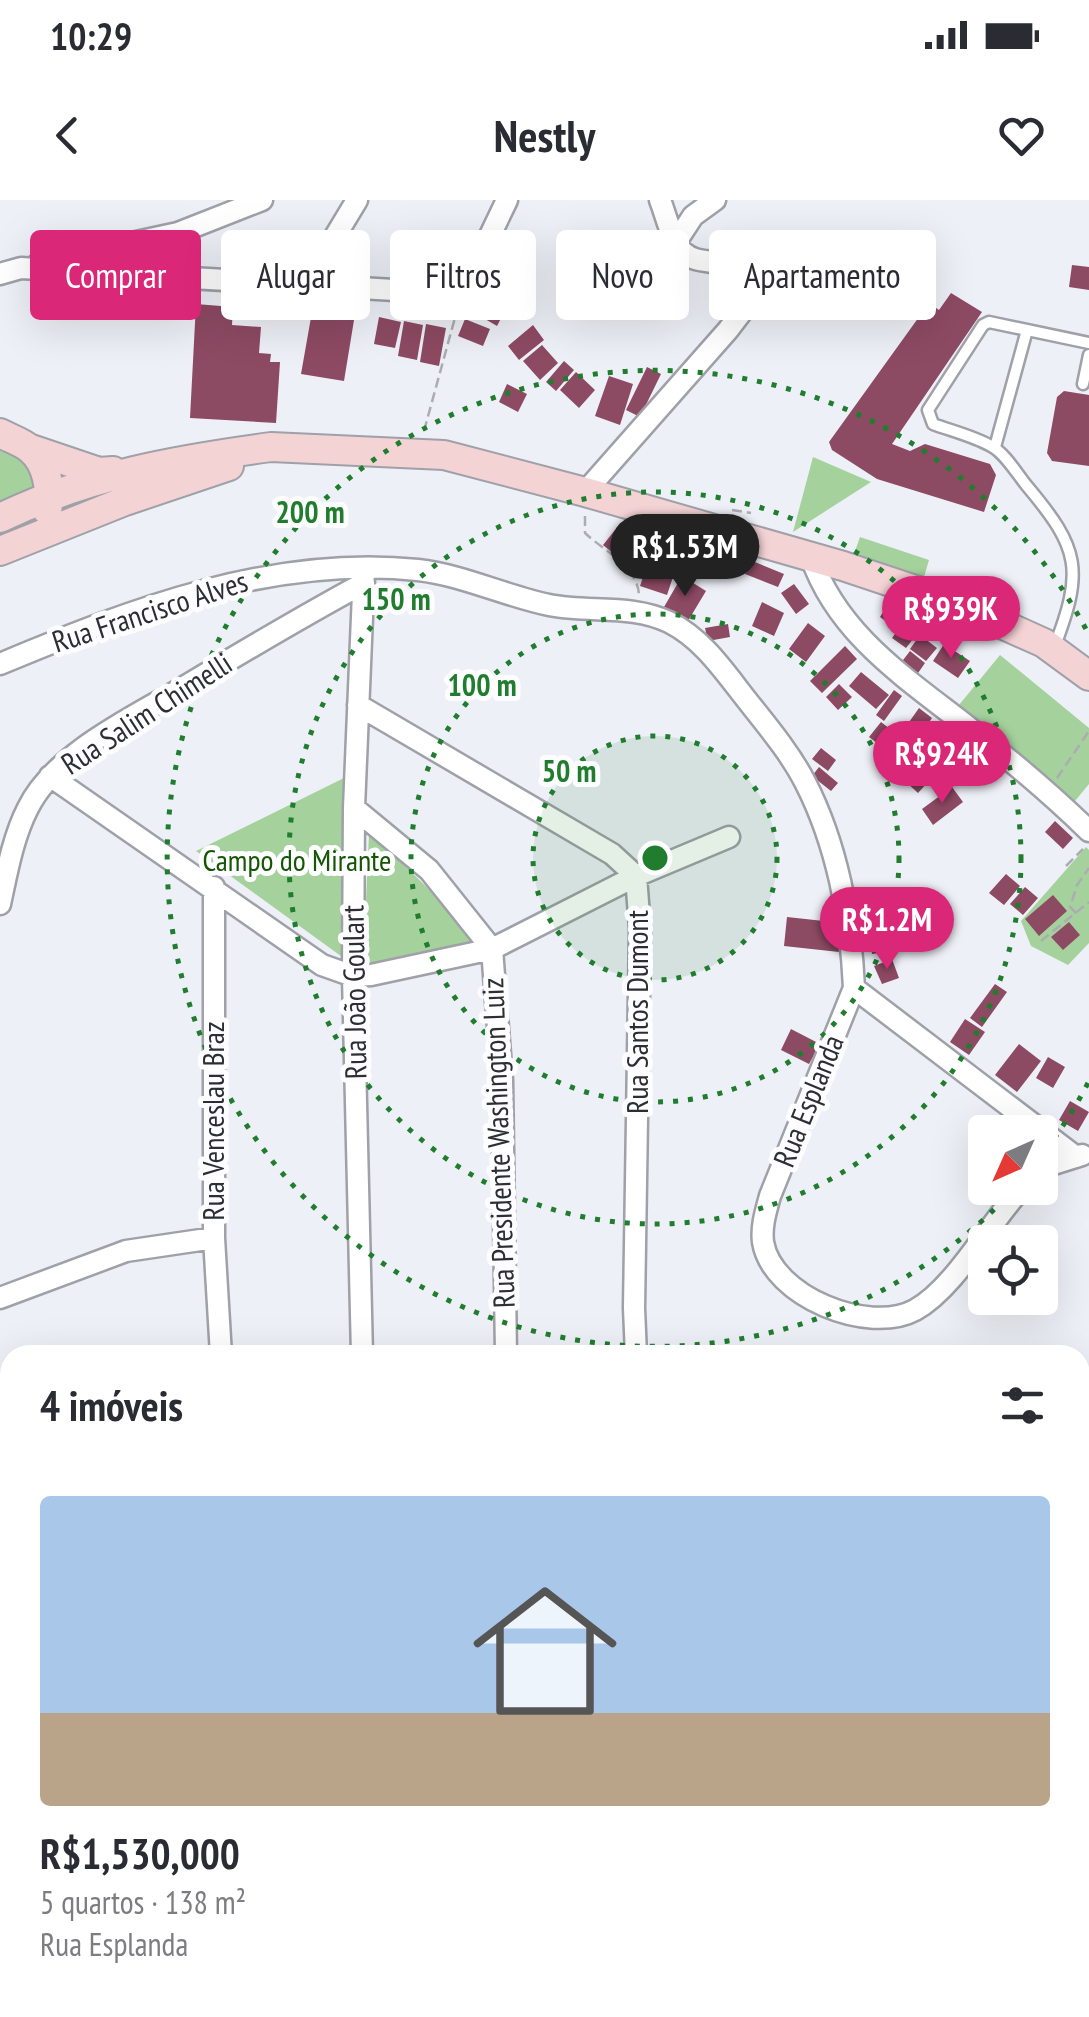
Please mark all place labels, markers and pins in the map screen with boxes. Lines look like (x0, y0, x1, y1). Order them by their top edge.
pin: R$1.53M (593, 514, 777, 599)
pin: R$939K (870, 576, 1032, 661)
pin: R$924K (861, 721, 1023, 806)
centre of rings (637, 840, 673, 876)
pin: R$1.2M (806, 887, 968, 972)

